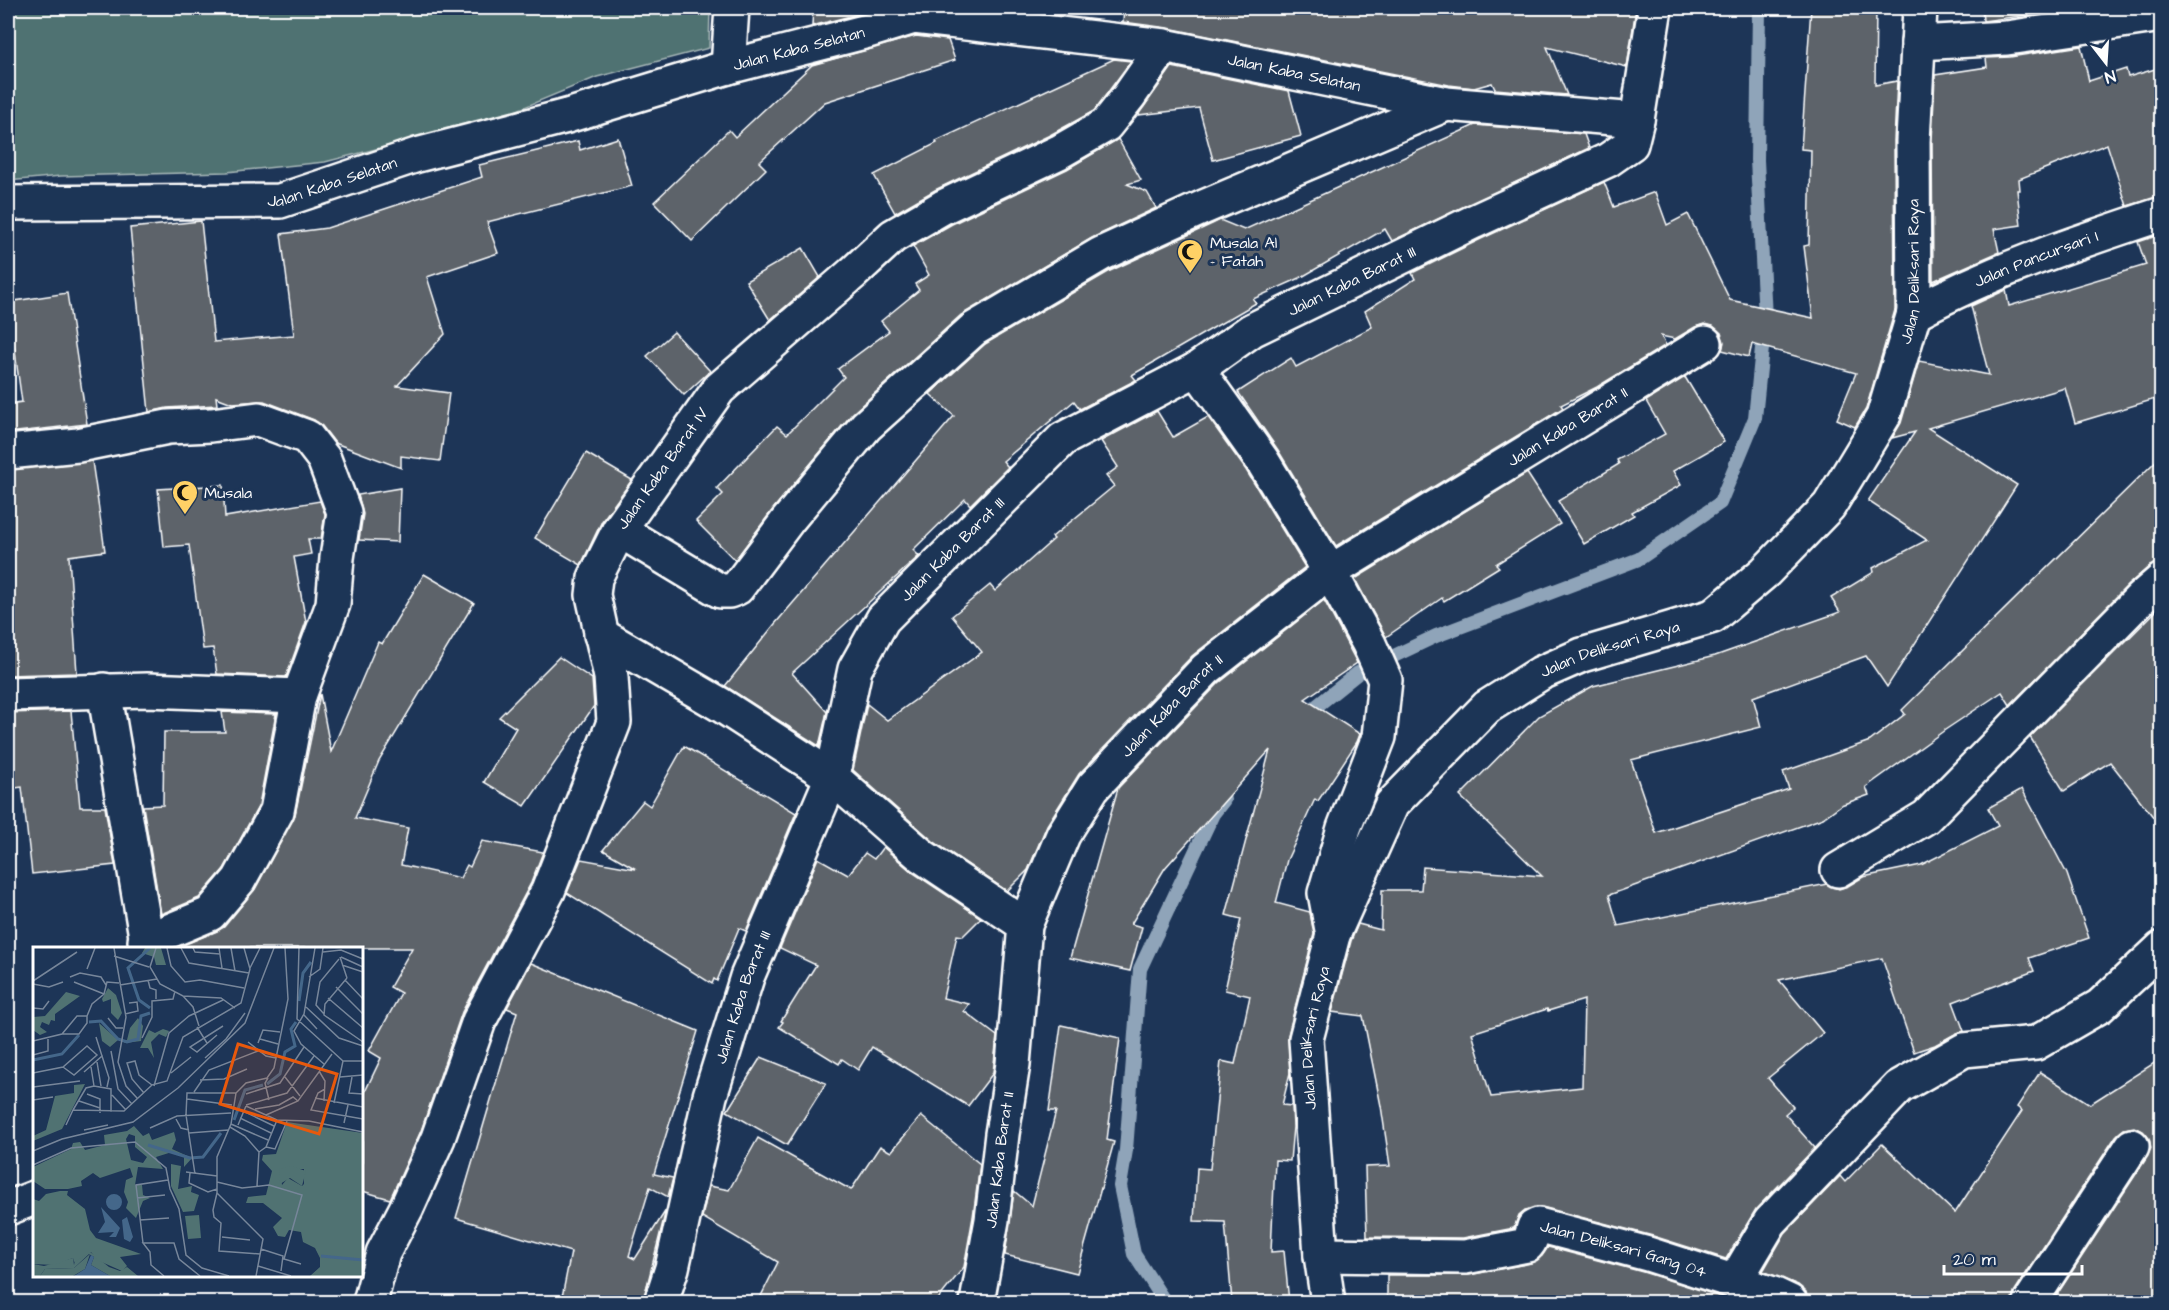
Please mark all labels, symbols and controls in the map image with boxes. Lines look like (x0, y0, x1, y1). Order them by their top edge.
street label: Jalan Kaba Selatan (731, 21, 867, 76)
north arrow (2076, 33, 2136, 93)
street label: Jalan Kaba Selatan (1226, 48, 1363, 97)
text: N (2102, 64, 2118, 88)
street label: Jalan Kaba Selatan (267, 152, 400, 212)
street label: Jalan Deliksari Raya (1894, 199, 1926, 347)
street label: Jalan Pancursari I (1971, 225, 2101, 293)
place label: Musala Al - Fatah (1210, 232, 1277, 272)
mosque icon: Musala Al - Fatah (1175, 237, 1205, 275)
street label: Jalan Kaba Barat III (1284, 241, 1420, 322)
street label: Jalan Kaba Barat II (1503, 382, 1632, 472)
street label: Jalan Kaba Barat IV (612, 403, 713, 534)
mosque icon: Musala (170, 478, 200, 516)
place label: Musala (204, 482, 252, 504)
street label: Jalan Kaba Barat III (895, 492, 1010, 607)
street label: Jalan Deliksari Raya (1537, 616, 1682, 683)
street label: Jalan Kaba Barat II (1116, 649, 1227, 762)
street label: Jalan Kaba Barat III (710, 927, 776, 1067)
inset map (33, 947, 363, 1277)
street label: Jalan Deliksari Raya (1295, 964, 1335, 1111)
street label: Jalan Kaba Barat II (980, 1090, 1019, 1230)
street label: Jalan Deliksari Gang 04 (1538, 1215, 1710, 1283)
scale bar (1944, 1238, 2082, 1276)
text: 20 m (1953, 1247, 1996, 1272)

